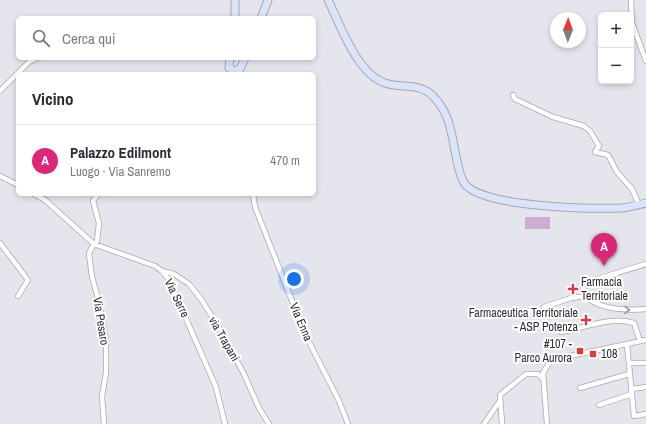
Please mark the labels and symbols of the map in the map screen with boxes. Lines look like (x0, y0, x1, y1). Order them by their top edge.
north arrow (550, 12, 586, 48)
pin: A (591, 233, 617, 266)
your location (284, 269, 304, 289)
place label: Farmacia Territoriale (581, 274, 628, 304)
street label: Via Serre (161, 276, 193, 320)
marker: Farmacia Territoriale (568, 284, 578, 294)
street label: Via Pesaro (89, 296, 113, 346)
street label: Via Enna (286, 300, 316, 344)
place label: Farmaceutica Territoriale - ASP Potenza (469, 305, 579, 335)
one-way arrow (624, 305, 630, 314)
street label: via Trapani (205, 314, 243, 364)
marker: Farmaceutica Territoriale - ASP Potenza (581, 315, 591, 325)
place label: #107 - Parco Aurora (515, 336, 573, 366)
marker: #107 - Parco Aurora (575, 346, 585, 356)
place label: 108 (601, 346, 617, 362)
marker: 108 (588, 349, 598, 359)

